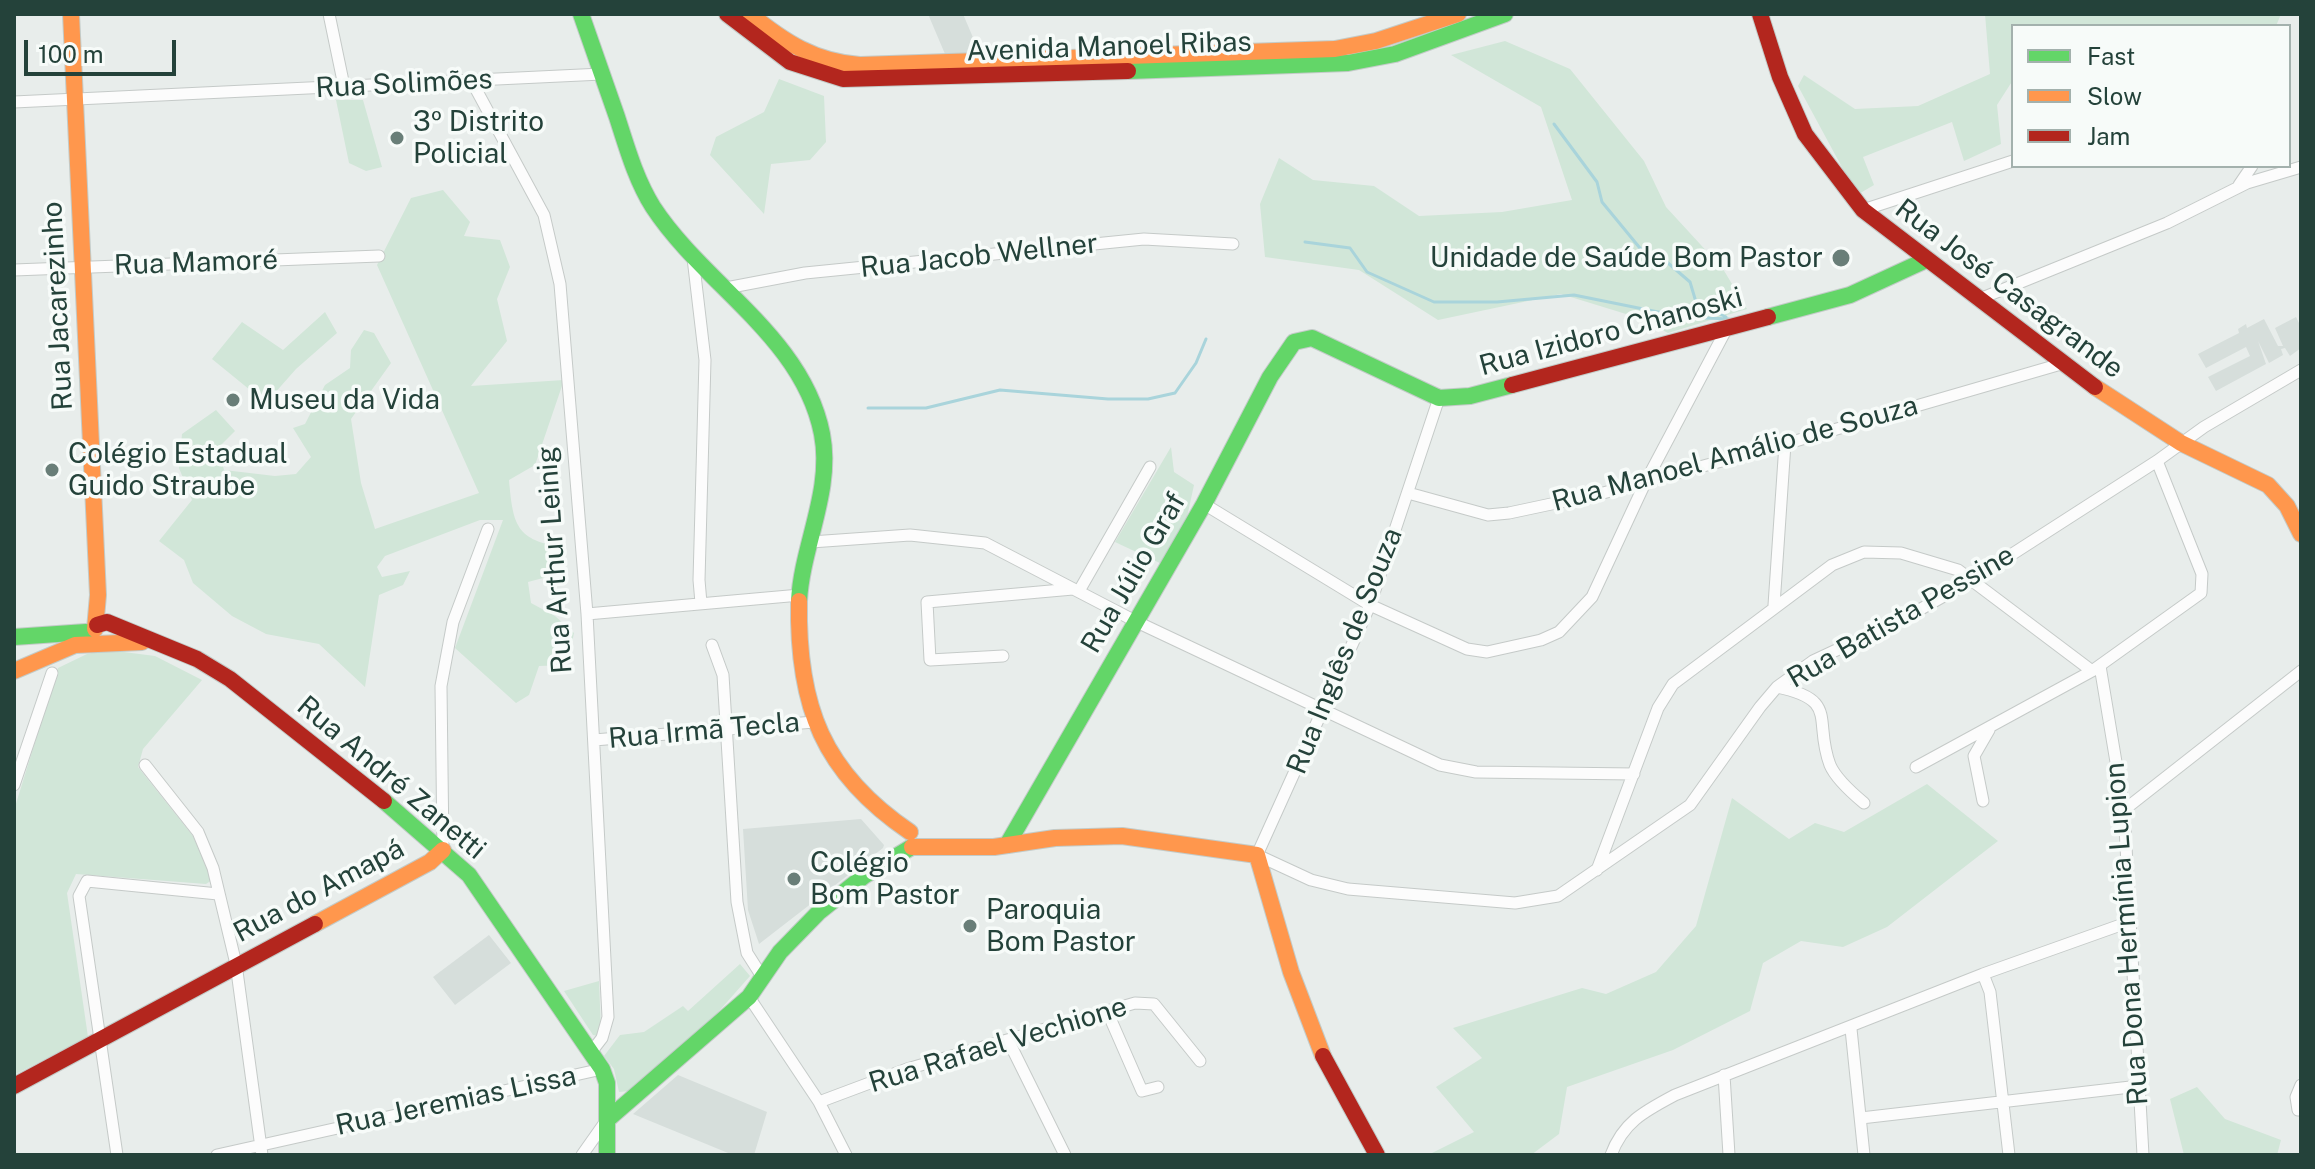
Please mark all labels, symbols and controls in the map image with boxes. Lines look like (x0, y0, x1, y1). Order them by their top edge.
scale bar (28, 24, 180, 74)
legend (2011, 24, 2291, 168)
street label: Avenida Manoel Ribas (966, 25, 1252, 69)
text: 100 m (38, 40, 104, 68)
text: Fast (2087, 42, 2135, 70)
street label: Rua Solimões (315, 63, 493, 105)
text: Slow (2087, 82, 2142, 110)
place label: 3º Distrito Policial (413, 105, 544, 171)
text: Jam (2087, 122, 2130, 150)
marker: 3º Distrito Policial (388, 129, 406, 147)
street label: Rua José Casagrande (1888, 192, 2130, 386)
street label: Rua Jacarezinho (36, 201, 80, 411)
street label: Rua Jacob Wellner (859, 227, 1099, 285)
place label: Unidade de Saúde Bom Pastor (1430, 241, 1823, 275)
street label: Rua Mamoré (113, 243, 279, 283)
marker: Unidade de Saúde Bom Pastor (1830, 247, 1852, 269)
street label: Rua Izidoro Chanoski (1476, 281, 1746, 383)
place label: Museu da Vida (249, 383, 440, 417)
street label: Rua Manoel Amálio de Souza (1548, 389, 1922, 519)
marker: Museu da Vida (224, 391, 242, 409)
place label: Colégio Estadual Guido Straube (68, 437, 288, 503)
street label: Rua Arthur Leinig (530, 445, 580, 675)
marker: Colégio Estadual Guido Straube (43, 461, 61, 479)
street label: Rua Júlio Graf (1075, 487, 1193, 659)
street label: Rua Inglês de Souza (1280, 523, 1410, 779)
street label: Rua Batista Pessine (1782, 538, 2020, 696)
street label: Rua André Zanetti (290, 689, 492, 867)
street label: Rua Irmã Tecla (607, 706, 801, 756)
street label: Rua Dona Hermínia Lupion (2098, 761, 2156, 1107)
street label: Rua do Amapá (228, 832, 410, 950)
place label: Colégio Bom Pastor (810, 846, 960, 912)
marker: Colégio Bom Pastor (785, 870, 803, 888)
place label: Paroquia Bom Pastor (986, 893, 1136, 959)
marker: Paroquia Bom Pastor (961, 917, 979, 935)
street label: Rua Rafael Vechione (865, 990, 1131, 1100)
street label: Rua Jeremias Lissa (333, 1059, 579, 1143)

